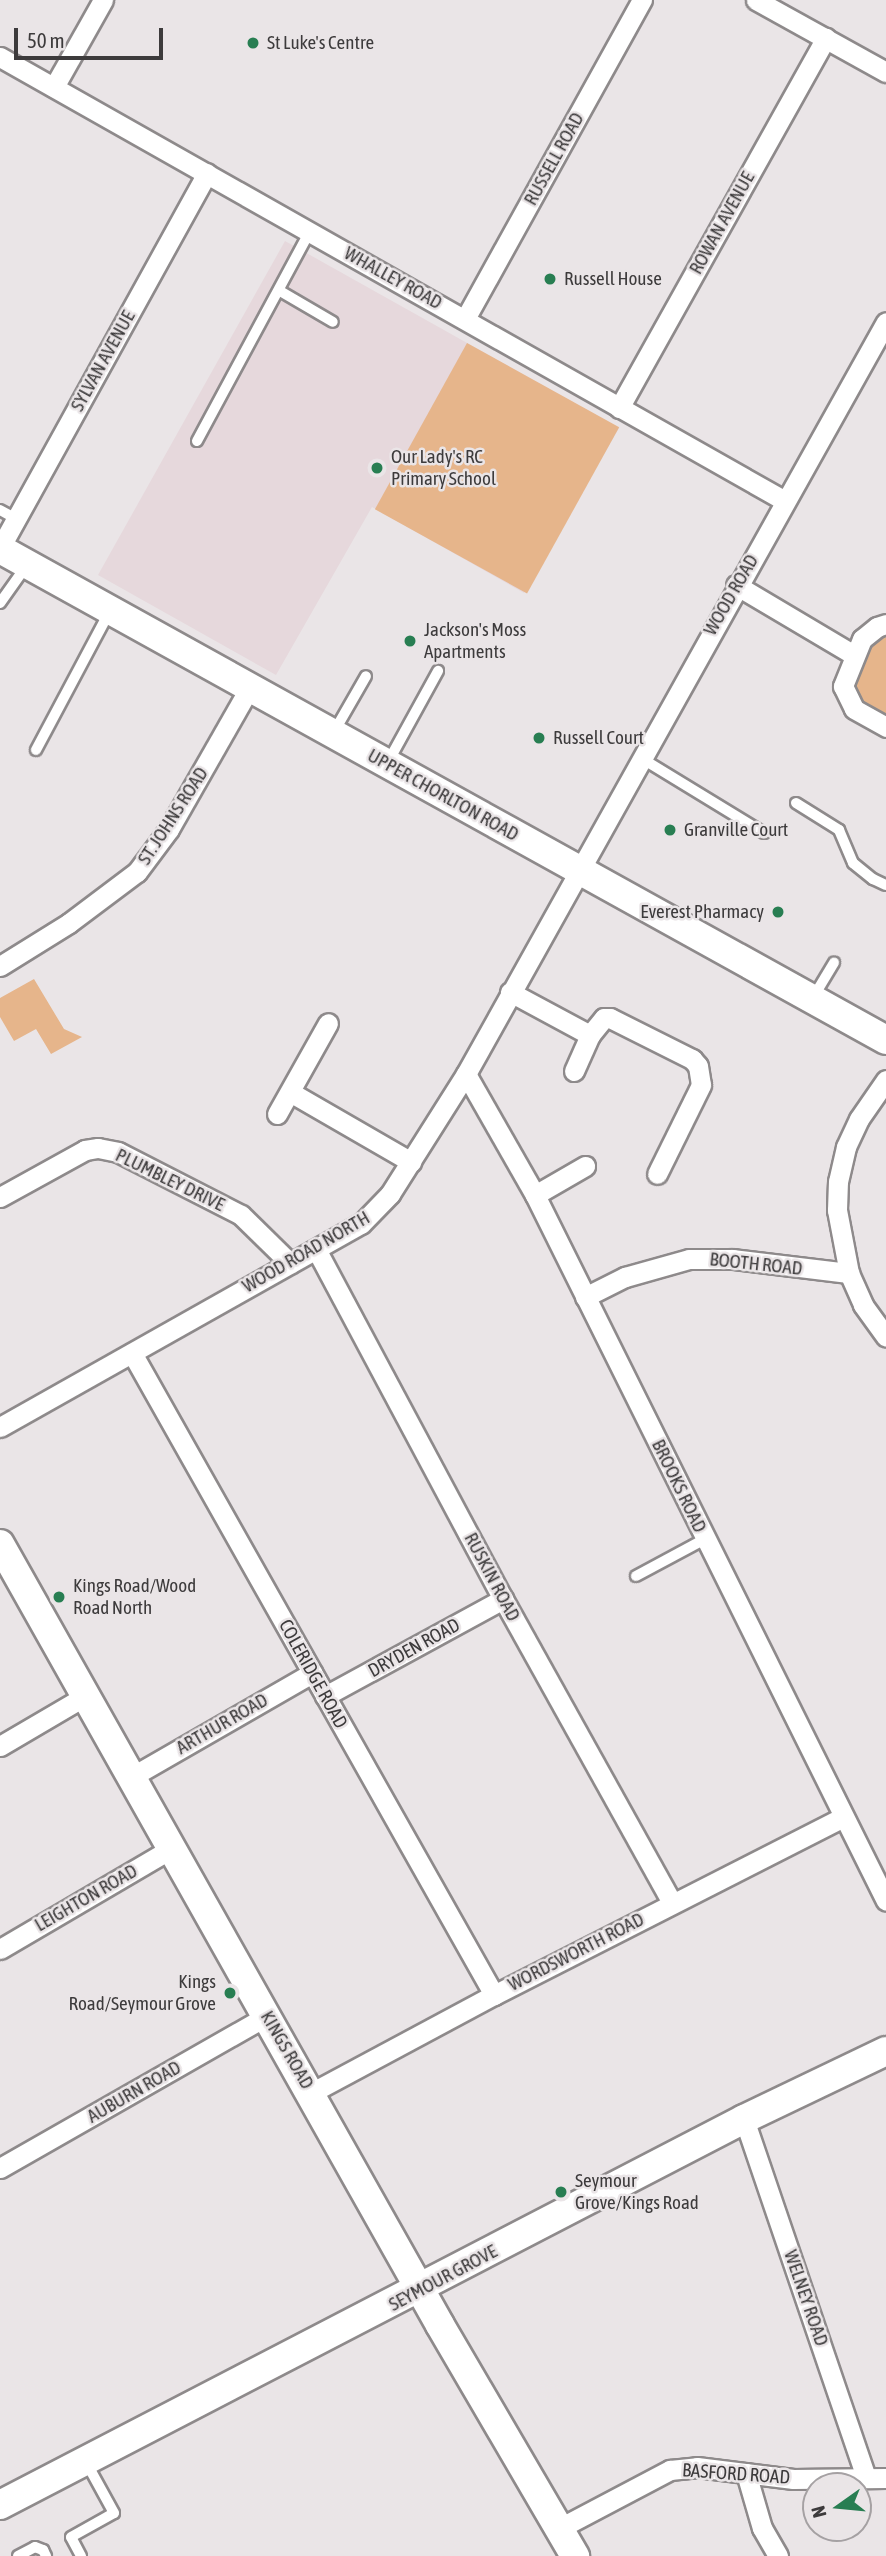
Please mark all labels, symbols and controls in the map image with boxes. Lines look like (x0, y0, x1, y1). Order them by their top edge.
scale bar (18, 14, 166, 58)
text: 50 m (27, 28, 65, 52)
place label: St Luke's Centre (267, 32, 374, 54)
marker: St Luke's Centre (245, 35, 261, 51)
street label: RUSSELL ROAD (519, 109, 589, 209)
street label: ROWAN AVENUE (684, 168, 760, 278)
street label: WHALLEY ROAD (340, 242, 446, 314)
place label: Russell House (564, 268, 662, 290)
marker: Russell House (542, 271, 558, 287)
street label: SYLVAN AVENUE (66, 307, 140, 415)
place label: Our Lady's RC Primary School (391, 446, 496, 490)
marker: Our Lady's RC Primary School (369, 460, 385, 476)
street label: WOOD ROAD (699, 551, 763, 639)
place label: Jackson's Moss Apartments (424, 619, 526, 663)
marker: Jackson's Moss Apartments (402, 633, 418, 649)
place label: Russell Court (553, 727, 644, 749)
marker: Russell Court (531, 730, 547, 746)
street label: UPPER CHORLTON ROAD (364, 744, 522, 846)
street label: ST. JOHNS ROAD (133, 763, 213, 869)
place label: Granville Court (684, 819, 788, 841)
marker: Granville Court (662, 822, 678, 838)
place label: Everest Pharmacy (640, 901, 764, 923)
marker: Everest Pharmacy (770, 904, 786, 920)
street label: PLUMBLEY DRIVE (112, 1144, 228, 1216)
street label: WOOD ROAD NORTH (238, 1206, 374, 1298)
street label: BOOTH ROAD (708, 1248, 804, 1280)
street label: BROOKS ROAD (647, 1436, 711, 1536)
street label: RUSKIN ROAD (459, 1529, 525, 1625)
place label: Kings Road/Wood Road North (73, 1575, 196, 1619)
marker: Kings Road/Wood Road North (51, 1589, 67, 1605)
street label: DRYDEN ROAD (364, 1613, 464, 1683)
street label: COLERIDGE ROAD (274, 1616, 352, 1732)
street label: ARTHUR ROAD (172, 1689, 272, 1759)
street label: LEIGHTON ROAD (31, 1859, 141, 1937)
street label: WORDSWORTH ROAD (504, 1908, 648, 1996)
place label: Kings Road/Seymour Grove (68, 1971, 216, 2015)
marker: Kings Road/Seymour Grove (222, 1985, 238, 2001)
street label: KINGS ROAD (256, 2007, 318, 2093)
street label: AUBURN ROAD (83, 2056, 185, 2128)
place label: Seymour Grove/Kings Road (575, 2170, 699, 2214)
marker: Seymour Grove/Kings Road (553, 2184, 569, 2200)
street label: SEYMOUR GROVE (385, 2240, 501, 2316)
street label: WELNEY ROAD (779, 2247, 833, 2349)
street label: BASFORD ROAD (681, 2459, 791, 2489)
north arrow (802, 2472, 872, 2542)
text: N (807, 2504, 831, 2520)

